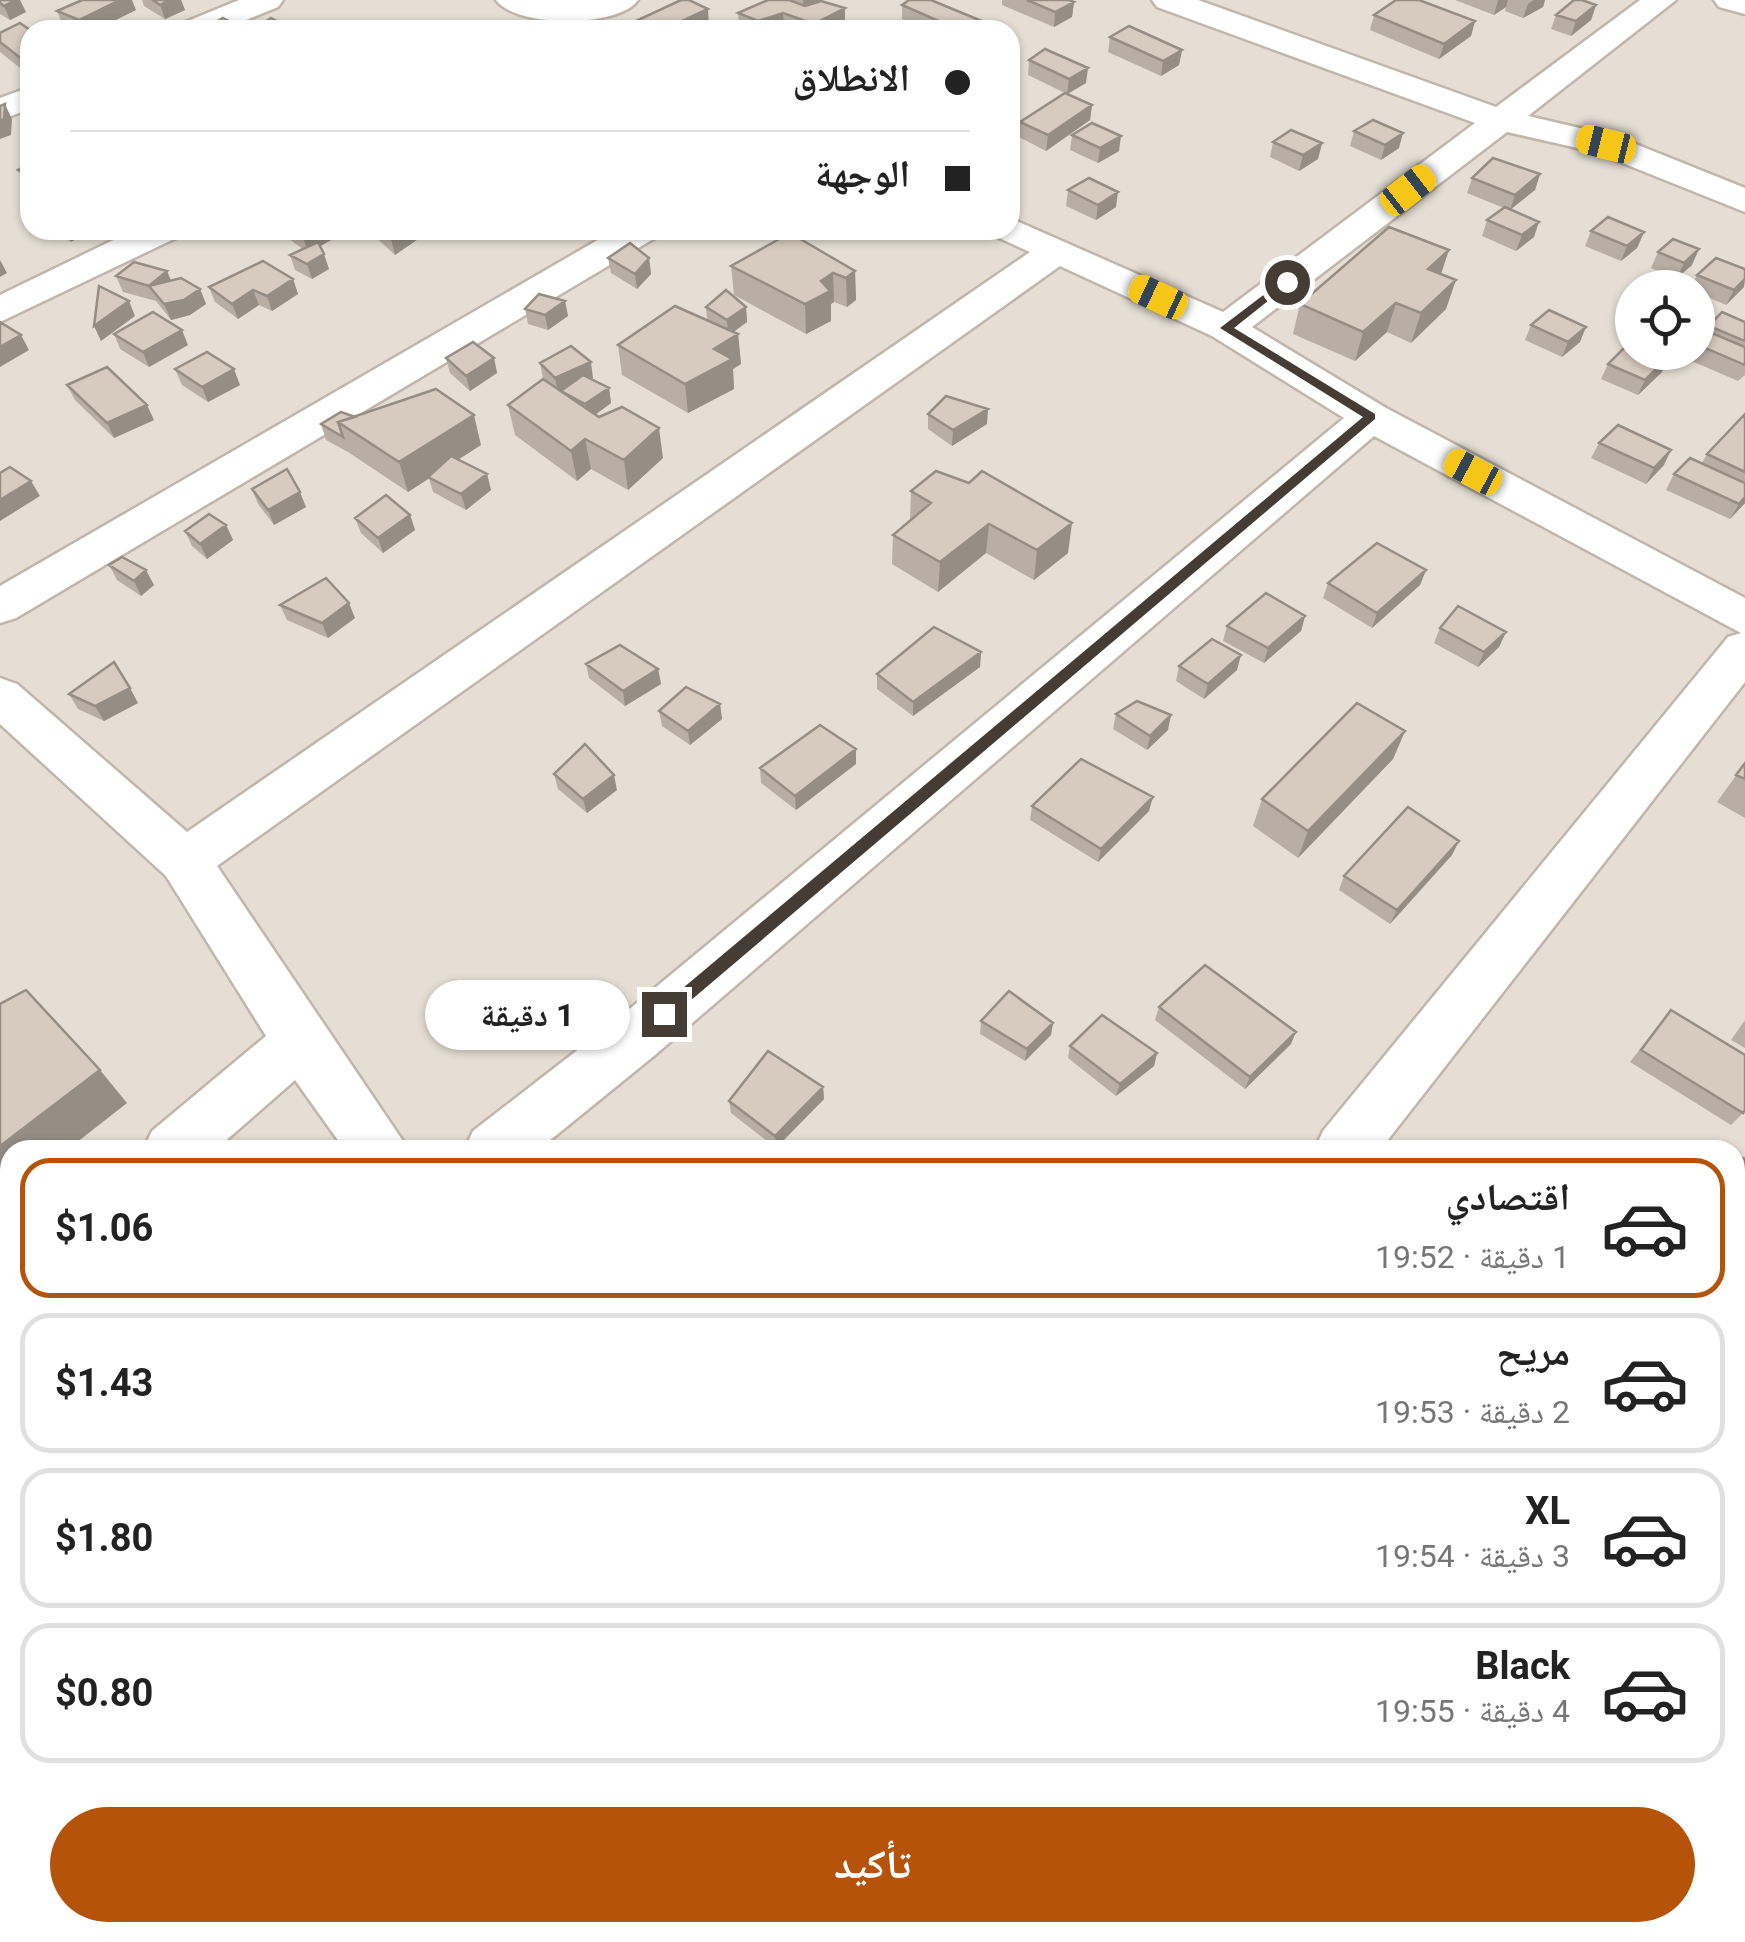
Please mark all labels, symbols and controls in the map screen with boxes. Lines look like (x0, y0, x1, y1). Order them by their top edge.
text: الانطلاق (792, 56, 910, 100)
car (1573, 122, 1639, 166)
text: الوجهة (815, 152, 910, 196)
car (1375, 160, 1441, 220)
route start (1265, 260, 1310, 305)
map controls (1615, 270, 1715, 370)
button: locate (1615, 270, 1715, 370)
car (1124, 271, 1192, 323)
car (1439, 445, 1507, 499)
callout: 1 دقيقة (424, 979, 629, 1049)
route end (642, 992, 687, 1037)
text: 1 دقيقة (481, 996, 574, 1034)
text: اقتصادي (1446, 1175, 1570, 1219)
icon: car (1600, 1183, 1690, 1273)
text: $1.06 (55, 1206, 153, 1250)
text: 1 دقيقة · 19:52 (1375, 1238, 1570, 1276)
text: مريح (1496, 1330, 1570, 1374)
icon: car (1600, 1338, 1690, 1428)
text: $1.43 (55, 1361, 153, 1405)
text: 2 دقيقة · 19:53 (1375, 1393, 1570, 1431)
text: XL (1525, 1489, 1570, 1533)
icon: car (1600, 1493, 1690, 1583)
text: $1.80 (55, 1516, 153, 1560)
text: 3 دقيقة · 19:54 (1375, 1537, 1570, 1575)
text: Black (1475, 1644, 1570, 1688)
icon: car (1600, 1648, 1690, 1738)
text: $0.80 (55, 1671, 153, 1715)
text: 4 دقيقة · 19:55 (1375, 1692, 1570, 1730)
button: تأكيد (50, 1807, 1695, 1922)

